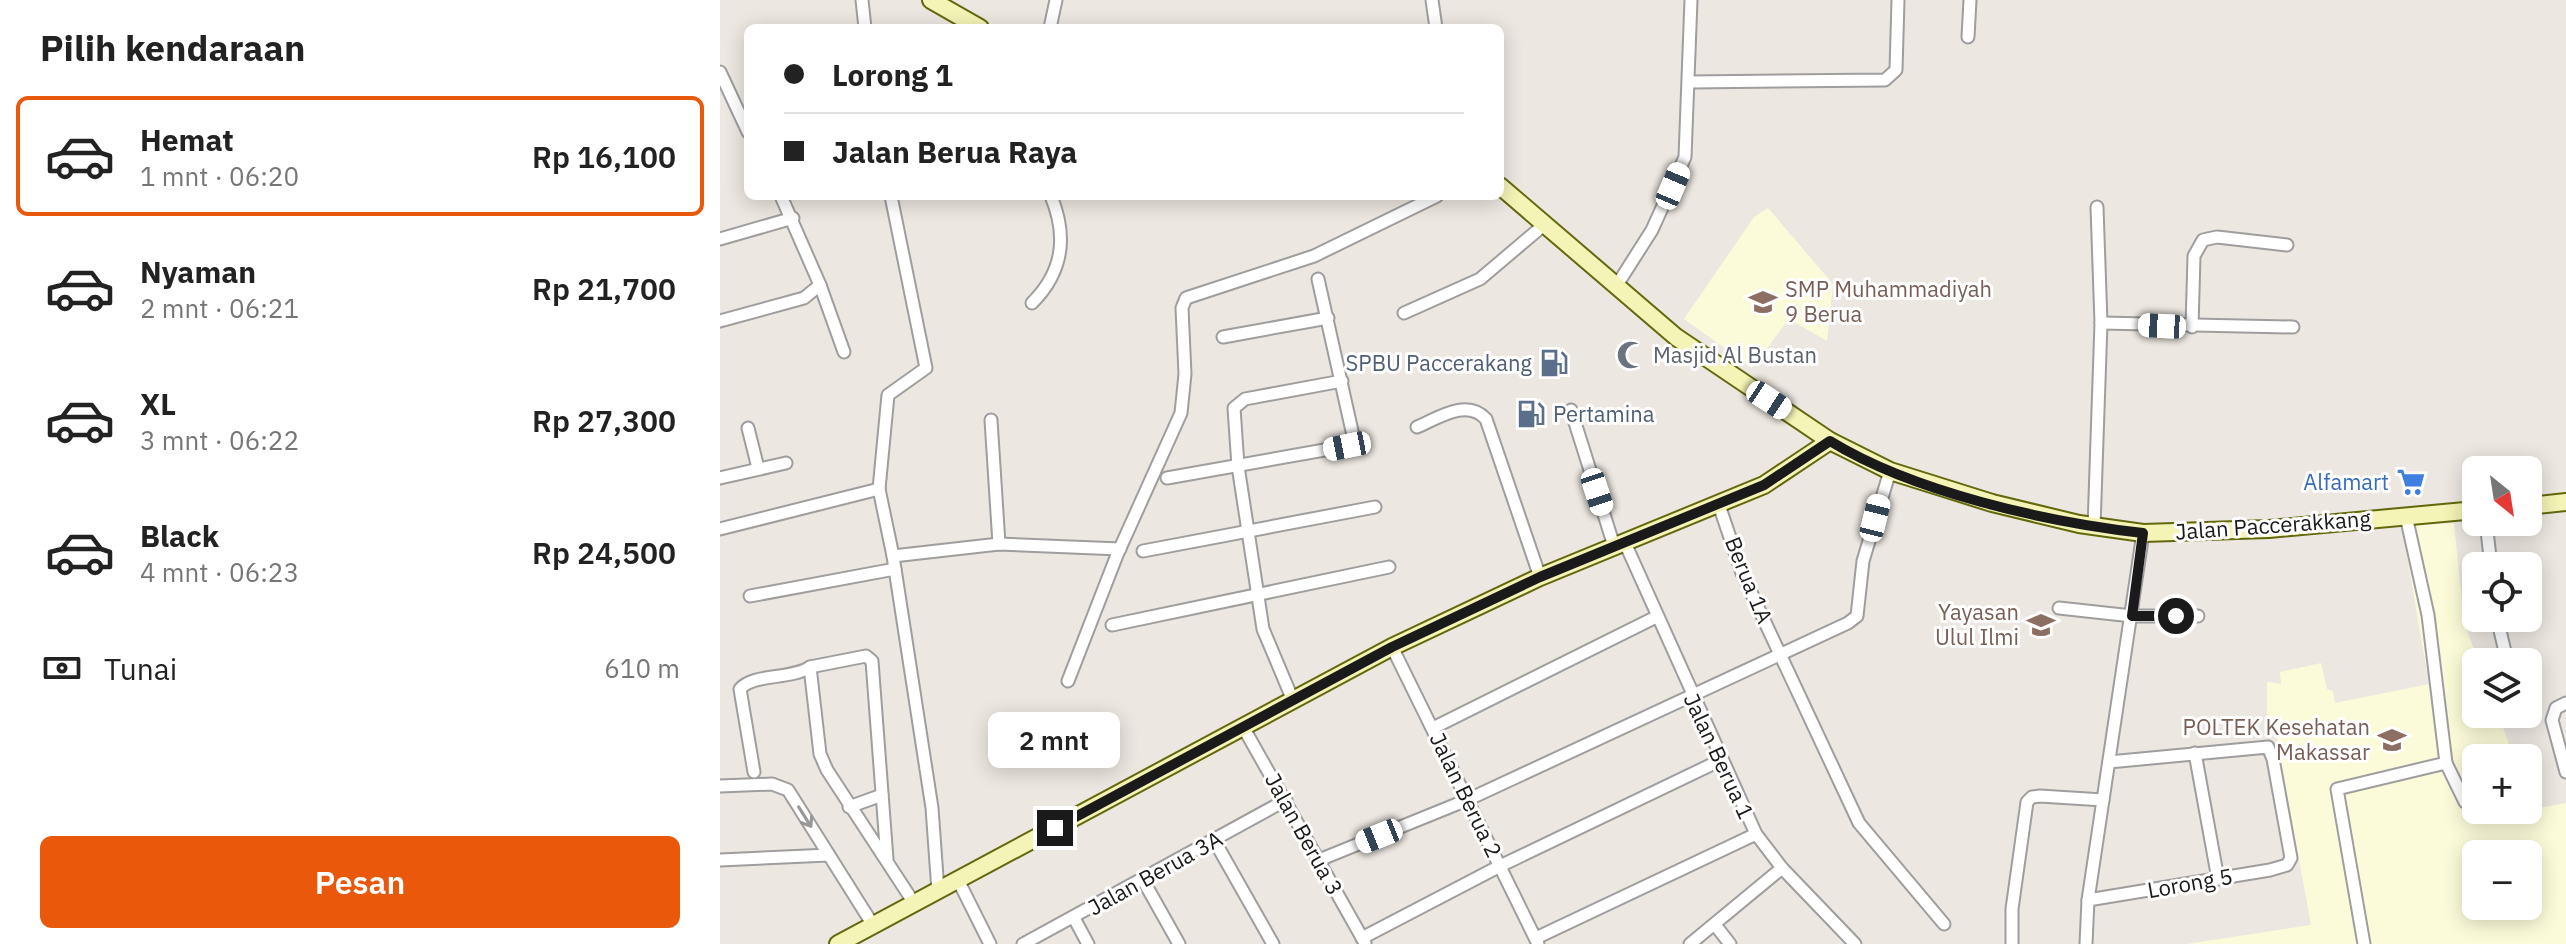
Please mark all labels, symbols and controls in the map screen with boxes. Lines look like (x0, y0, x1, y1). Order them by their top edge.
text: Pilih kendaraan (40, 24, 305, 71)
text: Lorong 1 (832, 55, 953, 94)
icon: car (44, 120, 116, 192)
text: Hemat (140, 120, 234, 159)
text: Jalan Berua Raya (832, 132, 1077, 171)
text: Rp 16,100 (532, 137, 676, 176)
text: 1 mnt · 06:20 (140, 159, 299, 193)
car (1653, 159, 1693, 213)
icon: car (44, 252, 116, 324)
text: Nyaman (140, 252, 256, 291)
text: Rp 21,700 (532, 269, 676, 308)
place label: SMP Muhammadiyah 9 Berua (1785, 274, 1992, 328)
school or university icon: SMP Muhammadiyah 9 Berua (1748, 287, 1778, 317)
text: 2 mnt · 06:21 (140, 291, 299, 325)
car (2137, 313, 2187, 339)
mosque icon: Masjid Al Bustan (1616, 340, 1646, 370)
place label: Masjid Al Bustan (1653, 340, 1817, 369)
place label: SPBU Paccerakang (1346, 348, 1532, 377)
fuel station icon: SPBU Paccerakang (1539, 348, 1569, 378)
car (1742, 377, 1796, 423)
icon: car (44, 384, 116, 456)
text: XL (140, 384, 176, 423)
fuel station icon: Pertamina (1516, 399, 1546, 429)
place label: Pertamina (1553, 399, 1655, 428)
text: Rp 27,300 (532, 401, 676, 440)
text: 3 mnt · 06:22 (140, 423, 299, 457)
car (1321, 430, 1373, 462)
north arrow (2462, 456, 2542, 536)
map controls (2462, 456, 2542, 920)
car (1578, 465, 1616, 519)
place label: Alfamart (2303, 467, 2389, 496)
supermarket icon: Alfamart (2396, 467, 2426, 497)
car (1858, 492, 1892, 544)
street label: Jalan Paccerakkang (2174, 503, 2372, 546)
icon: car (44, 516, 116, 588)
text: Black (140, 516, 219, 555)
street label: Berua 1A (1719, 532, 1780, 628)
text: Rp 24,500 (532, 533, 676, 572)
button: locate (2462, 552, 2542, 632)
text: 4 mnt · 06:23 (140, 555, 299, 589)
place label: Yayasan Ulul Ilmi (1935, 597, 2019, 651)
route start (2158, 598, 2194, 634)
school or university icon: Yayasan Ulul Ilmi (2026, 610, 2056, 640)
icon: cash (40, 646, 84, 690)
button: layers (2462, 648, 2542, 728)
text: Tunai (104, 649, 177, 688)
text: 610 m (604, 651, 680, 685)
street label: Jalan Berua 1 (1678, 688, 1761, 823)
callout: 2 mnt (989, 712, 1121, 768)
place label: POLTEK Kesehatan Makassar (2183, 712, 2370, 766)
text: 2 mnt (1019, 723, 1089, 757)
school or university icon: POLTEK Kesehatan Makassar (2377, 725, 2407, 755)
street label: Jalan Berua 2 (1424, 728, 1509, 862)
button: + (2462, 744, 2542, 824)
street label: Jalan Berua 3 (1259, 767, 1350, 900)
one-way arrow (797, 805, 813, 828)
route end (1037, 810, 1073, 846)
car (1352, 816, 1406, 856)
street label: Jalan Berua 3A (1082, 824, 1227, 922)
button: Pesan (40, 836, 680, 928)
button: − (2462, 840, 2542, 920)
street label: Lorong 5 (2145, 861, 2235, 904)

